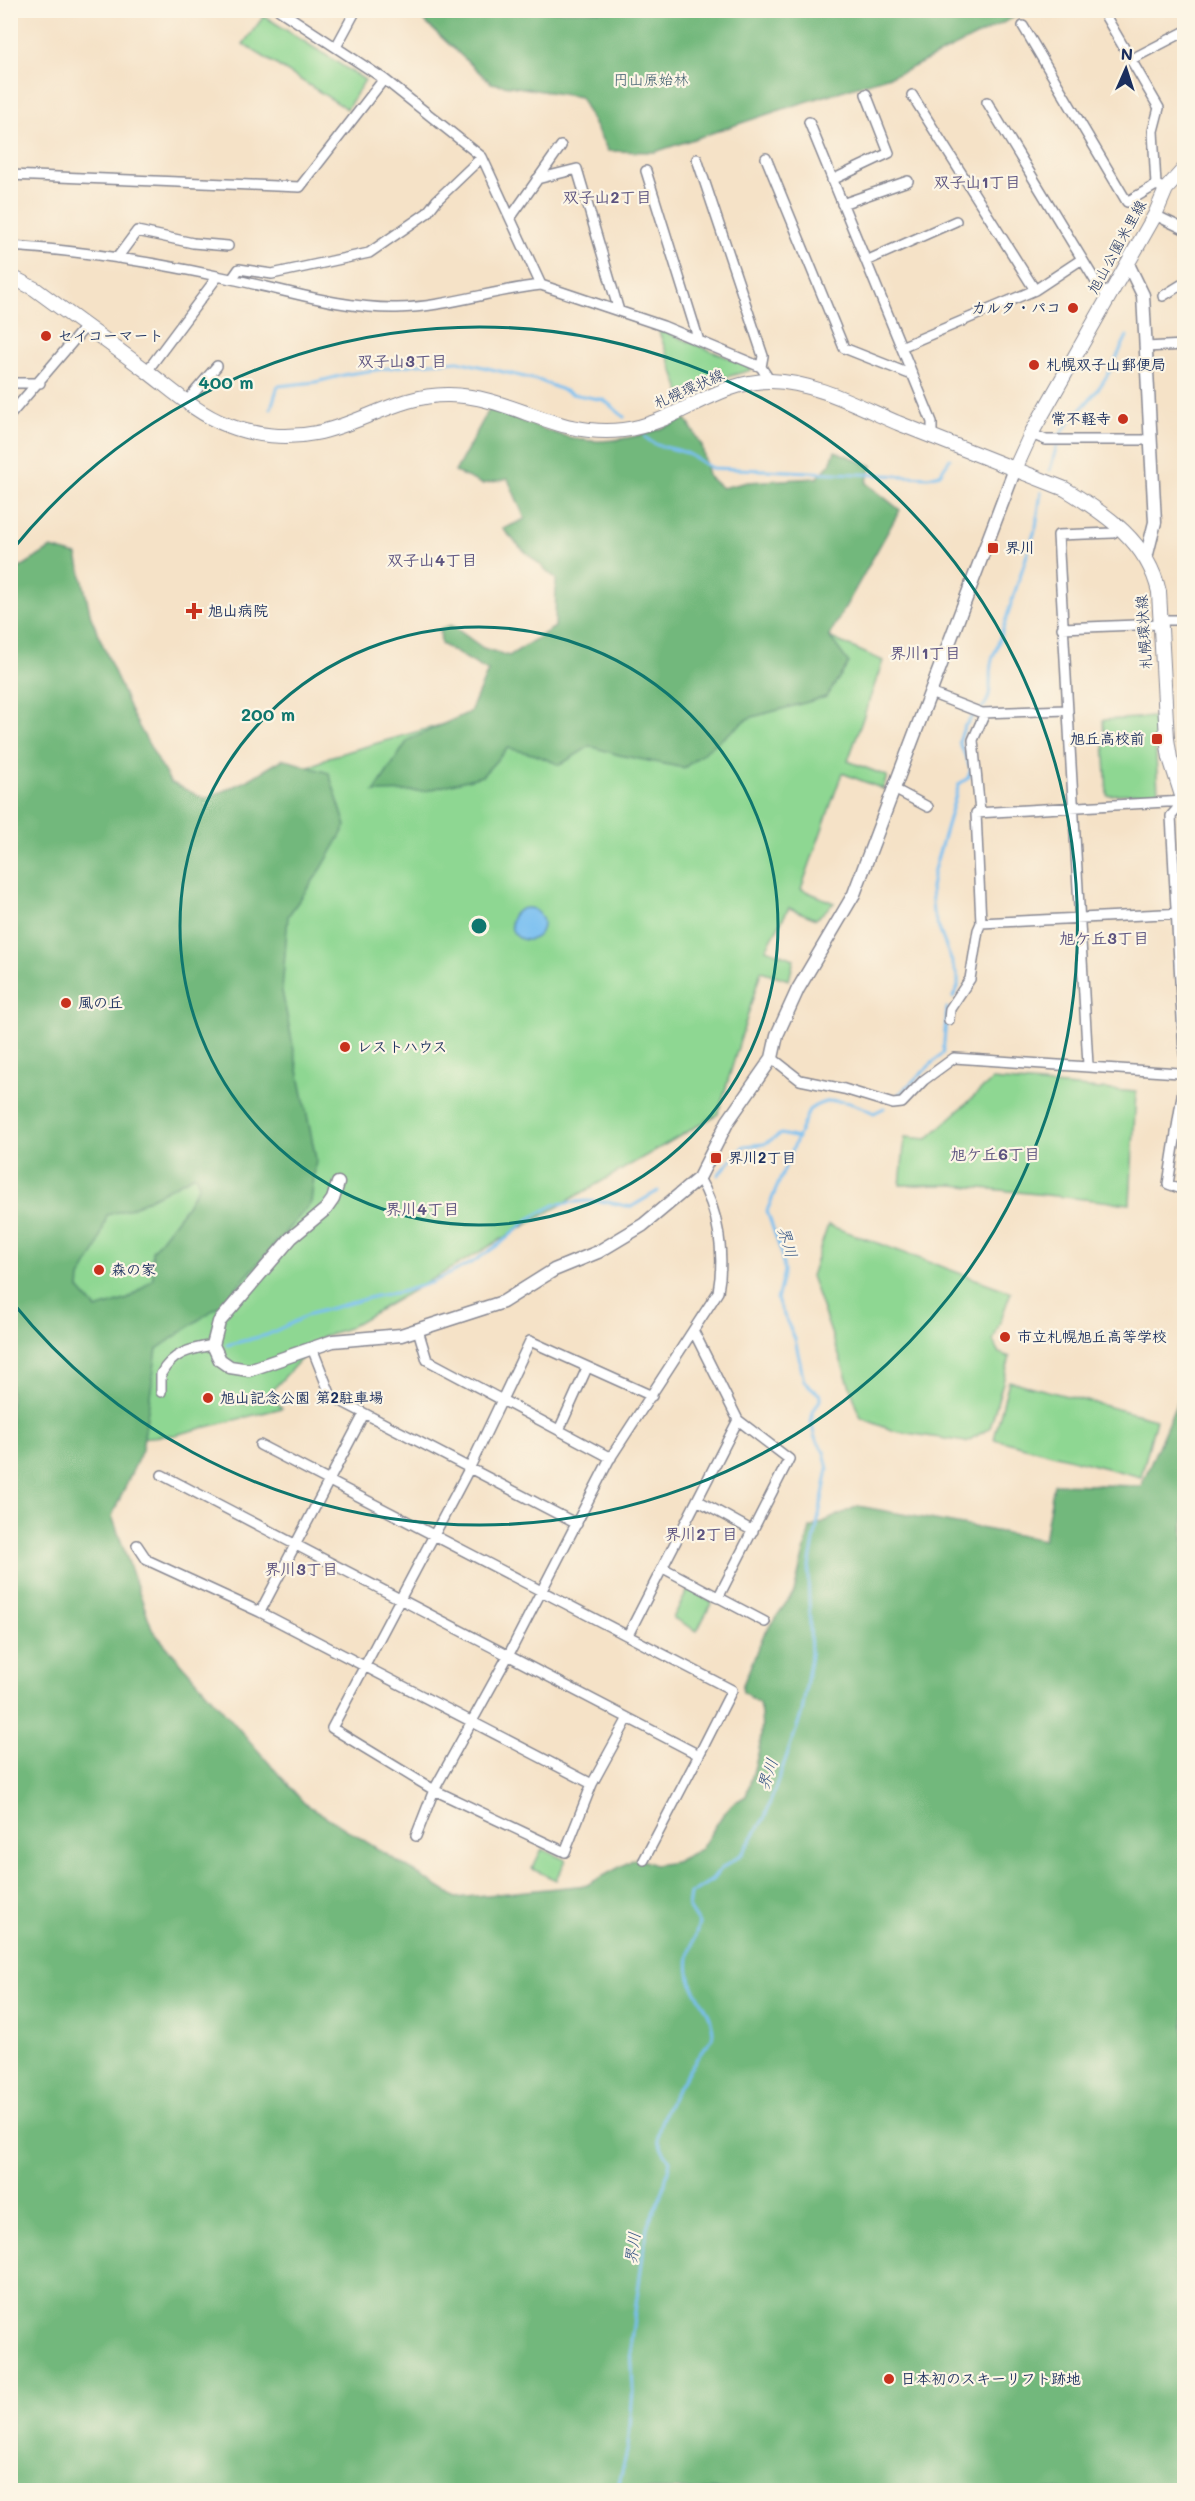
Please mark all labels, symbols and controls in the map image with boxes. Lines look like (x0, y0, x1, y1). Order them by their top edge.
north arrow (1096, 39, 1156, 99)
text: N (1120, 43, 1133, 64)
park label: 円山原始林 (613, 69, 689, 89)
district label: 双子山1丁目 (933, 171, 1021, 192)
district label: 双子山2丁目 (563, 186, 651, 207)
street label: 旭山公園米里線 (1082, 196, 1150, 297)
place label: カルタ・パコ (971, 297, 1061, 317)
marker: カルタ・パコ (1066, 301, 1080, 315)
place label: セイコーマート (58, 325, 164, 345)
marker: セイコーマート (39, 329, 53, 343)
district label: 双子山3丁目 (357, 350, 447, 371)
place label: 札幌双子山郵便局 (1046, 354, 1166, 374)
marker: 札幌双子山郵便局 (1027, 358, 1041, 372)
street label: 札幌環状線 (650, 364, 727, 412)
text: 400 m (198, 370, 254, 394)
place label: 常不軽寺 (1051, 408, 1111, 428)
marker: 常不軽寺 (1116, 412, 1130, 426)
place label: 界川 (1005, 537, 1035, 557)
marker: 界川 (986, 541, 1000, 555)
district label: 双子山4丁目 (387, 549, 477, 570)
street label: 札幌環状線 (1130, 594, 1156, 670)
place label: 旭山病院 (208, 600, 268, 620)
marker: 旭山病院 (185, 602, 203, 620)
district label: 界川1丁目 (889, 642, 961, 663)
text: 200 m (241, 702, 295, 726)
place label: 旭丘高校前 (1070, 728, 1145, 748)
marker: 旭丘高校前 (1150, 732, 1164, 746)
centre of rings (469, 916, 489, 936)
district label: 旭ケ丘3丁目 (1059, 927, 1149, 948)
place label: 風の丘 (78, 992, 123, 1012)
marker: 風の丘 (59, 996, 73, 1010)
place label: レストハウス (357, 1036, 447, 1056)
marker: レストハウス (338, 1040, 352, 1054)
district label: 旭ケ丘6丁目 (950, 1143, 1040, 1164)
place label: 界川2丁目 (728, 1147, 796, 1167)
marker: 界川2丁目 (709, 1151, 723, 1165)
district label: 界川4丁目 (385, 1198, 459, 1219)
water label: 界川 (774, 1224, 803, 1260)
place label: 森の家 (111, 1259, 156, 1279)
marker: 森の家 (92, 1263, 106, 1277)
place label: 市立札幌旭丘高等学校 (1017, 1326, 1167, 1346)
marker: 市立札幌旭丘高等学校 (998, 1330, 1012, 1344)
place label: 旭山記念公園 第2駐車場 (220, 1387, 384, 1407)
marker: 旭山記念公園 第2駐車場 (201, 1391, 215, 1405)
district label: 界川2丁目 (665, 1523, 737, 1544)
district label: 界川3丁目 (264, 1558, 338, 1579)
water label: 界川 (751, 1755, 782, 1792)
water label: 界川 (619, 2231, 644, 2265)
place label: 日本初のスキーリフト跡地 (901, 2368, 1081, 2388)
marker: 日本初のスキーリフト跡地 (882, 2372, 896, 2386)

